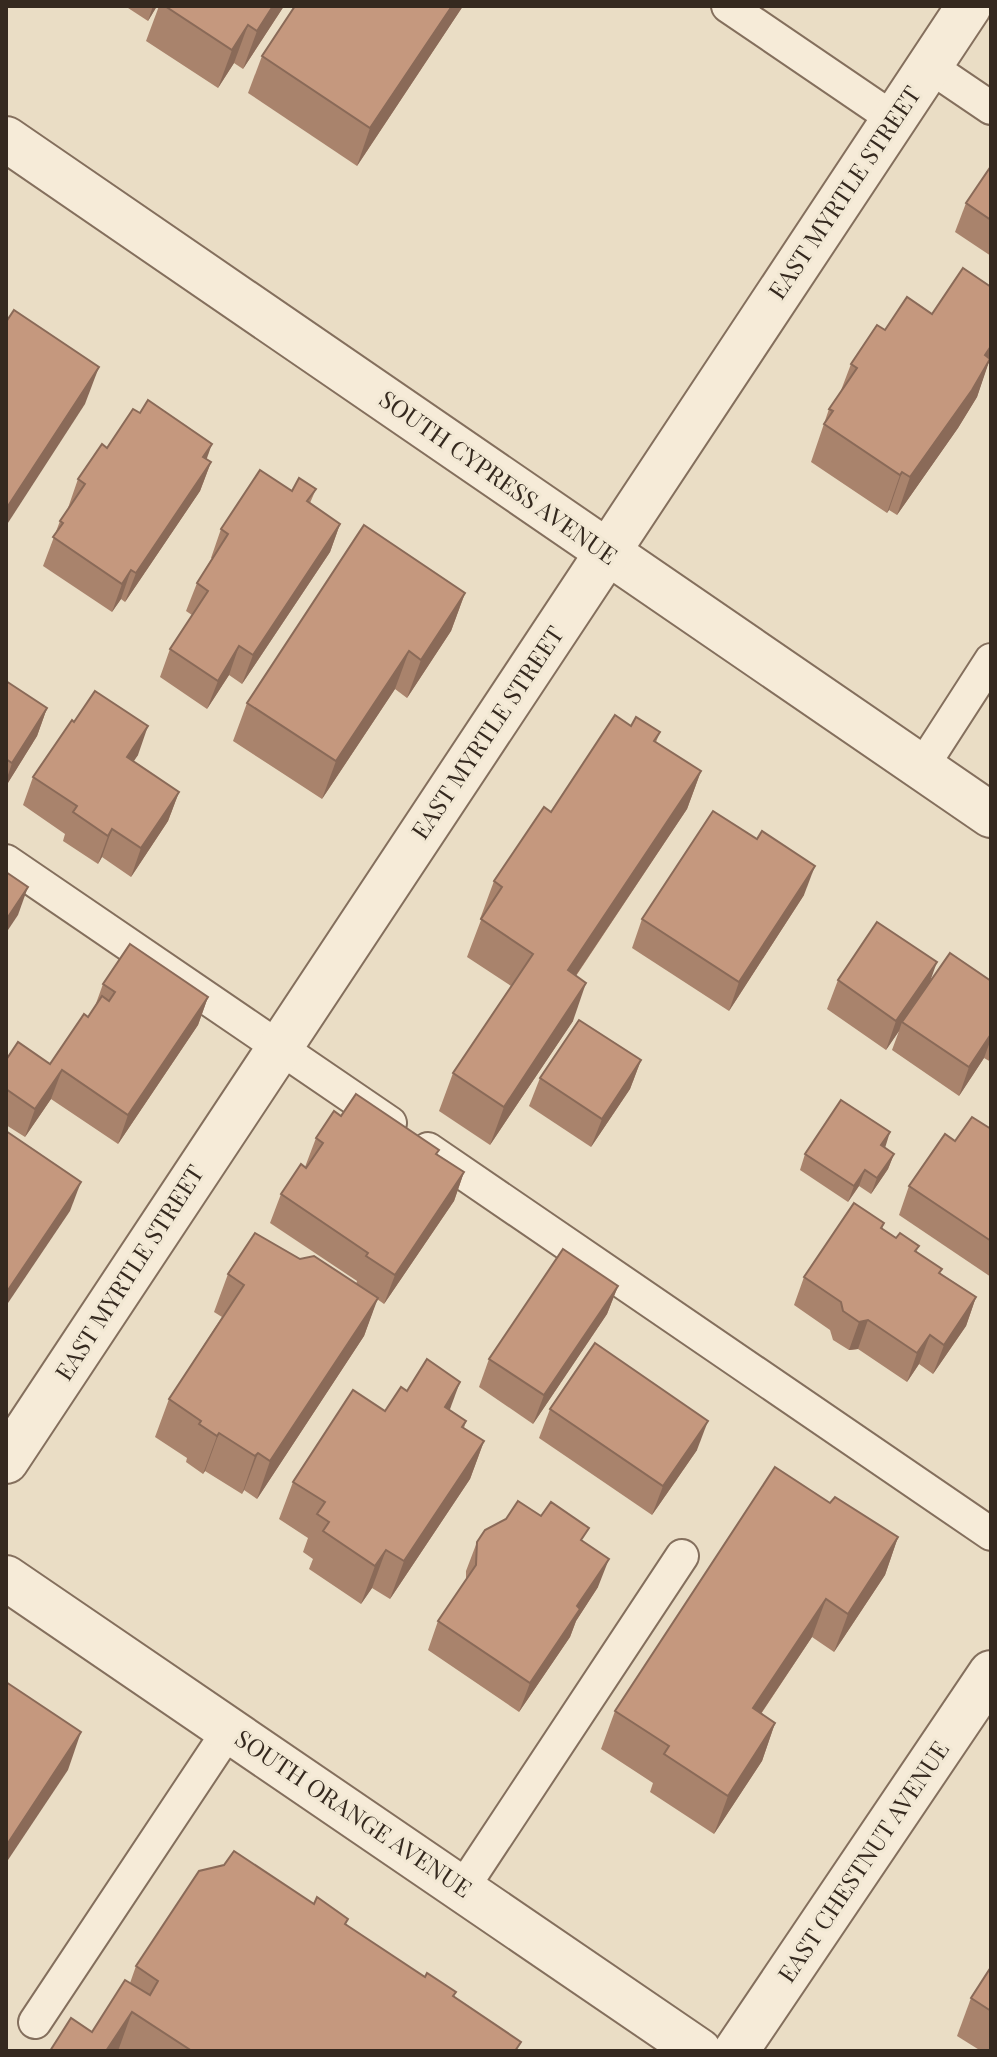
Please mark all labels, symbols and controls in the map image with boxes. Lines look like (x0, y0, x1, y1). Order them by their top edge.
street label: EAST MYRTLE STREET (760, 79, 927, 305)
street label: SOUTH CYPRESS AVENUE (374, 382, 624, 571)
street label: EAST MYRTLE STREET (403, 619, 570, 845)
street label: EAST MYRTLE STREET (47, 1158, 210, 1386)
street label: SOUTH ORANGE AVENUE (230, 1721, 479, 1904)
street label: EAST CHESTNUT AVENUE (770, 1734, 955, 1988)

